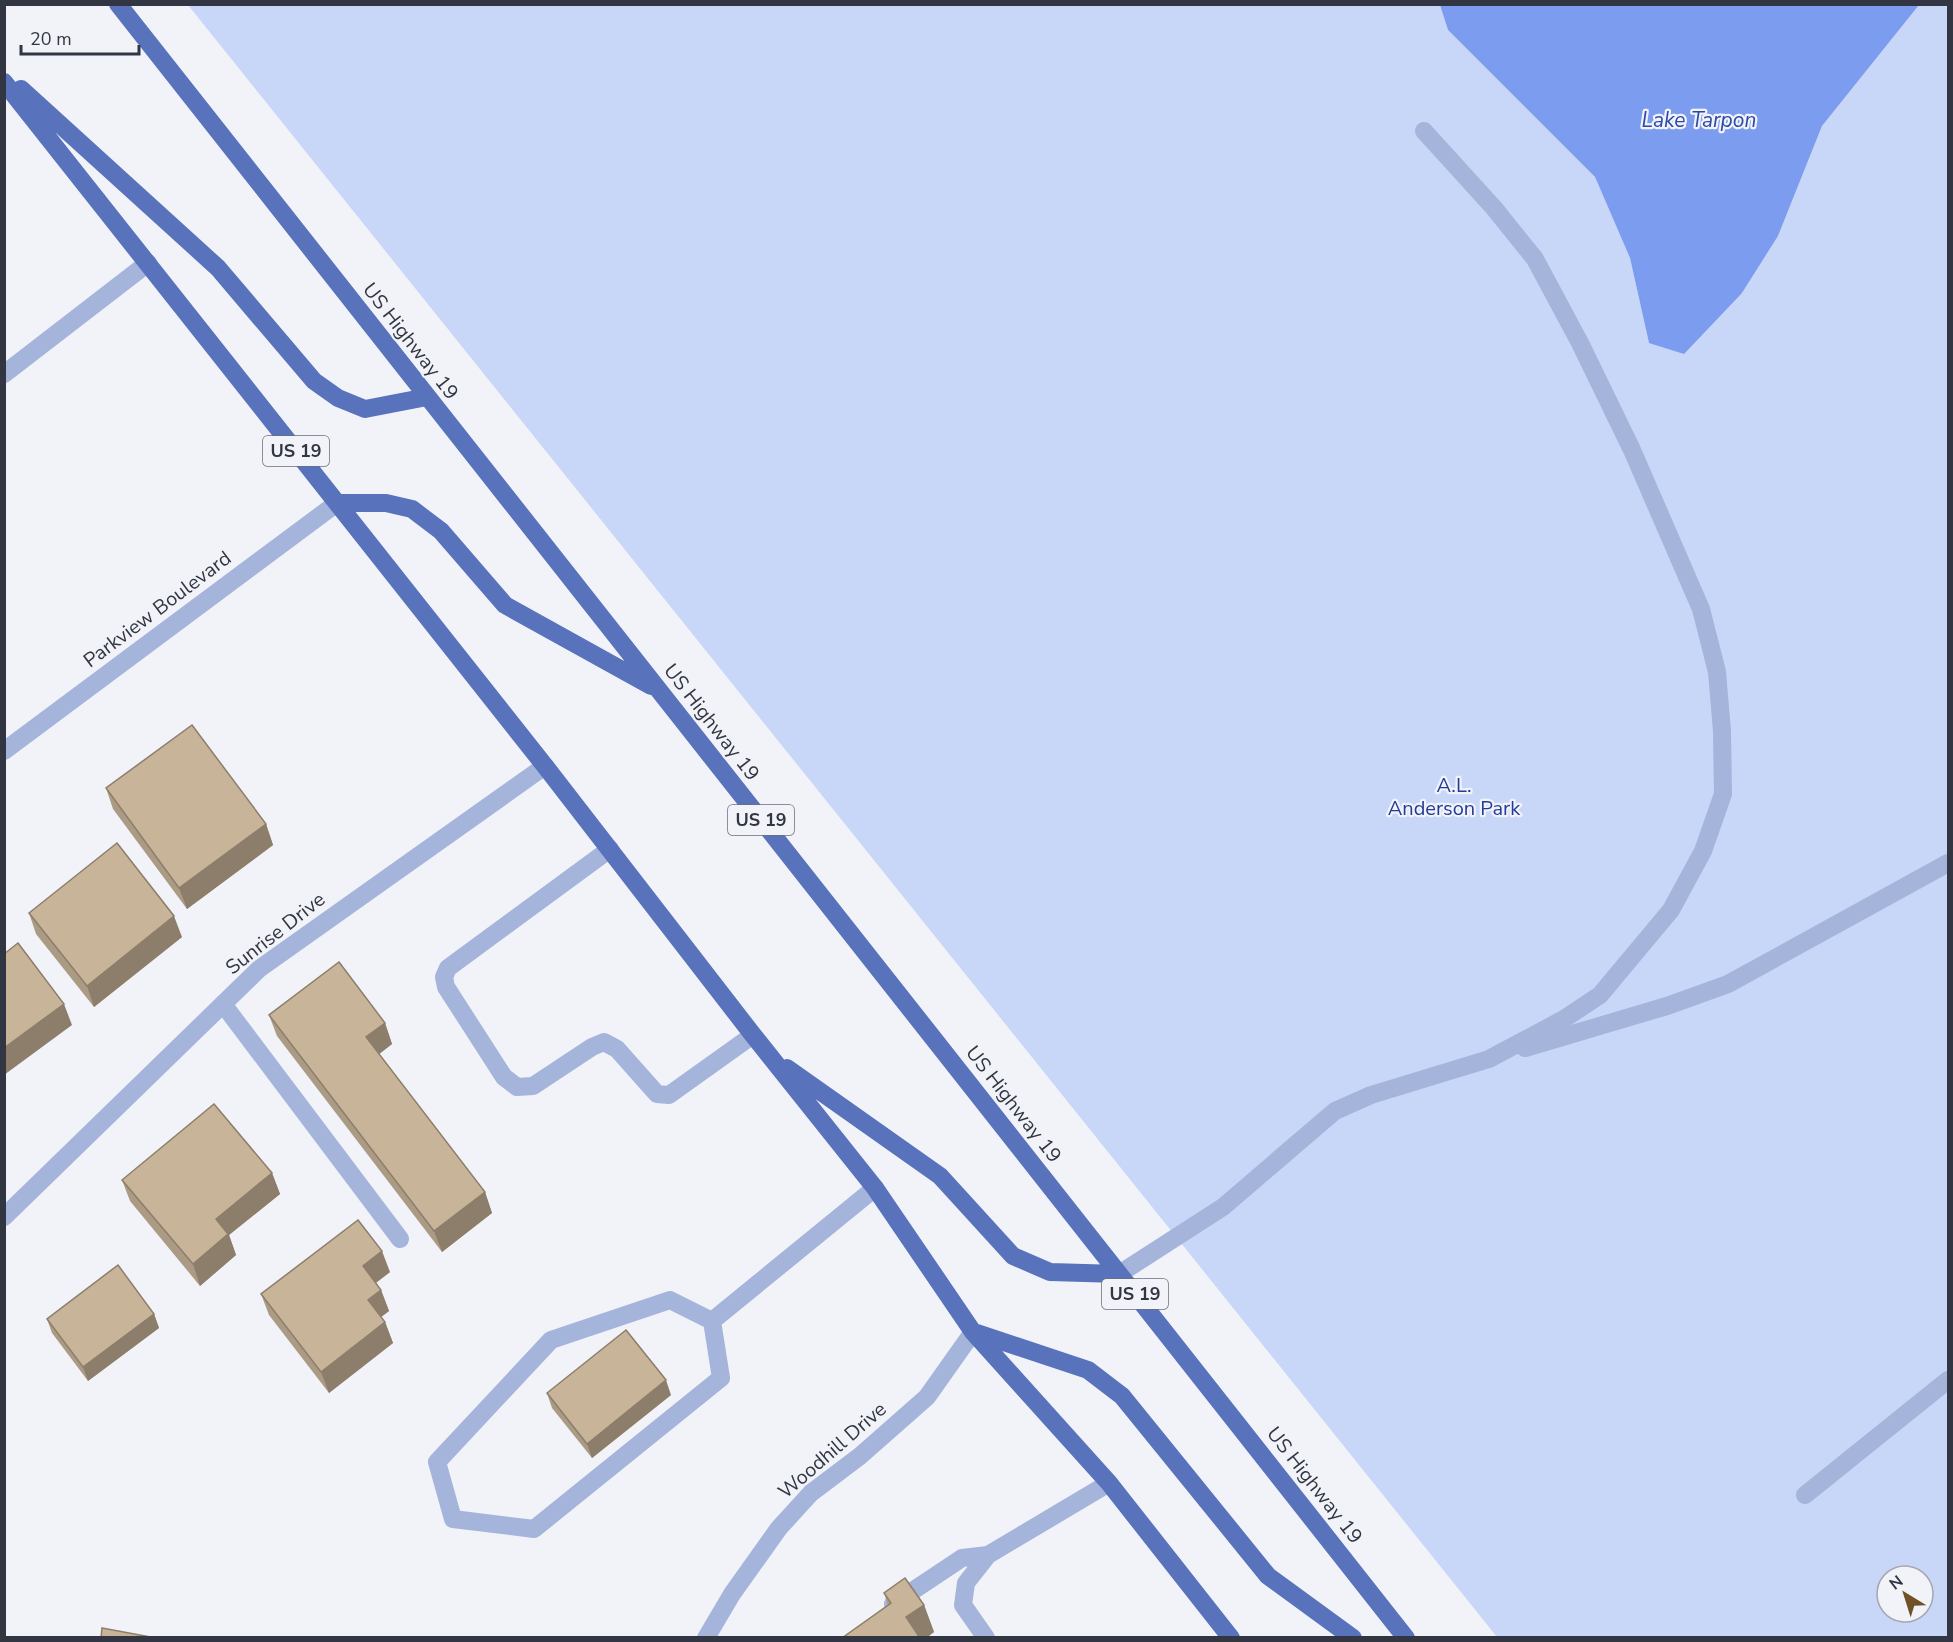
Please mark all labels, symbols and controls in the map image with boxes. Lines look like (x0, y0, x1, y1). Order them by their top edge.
scale bar (21, 18, 140, 56)
text: 20 m (30, 27, 72, 51)
water label: Lake Tarpon (1642, 106, 1756, 134)
street label: US Highway 19 (356, 277, 465, 405)
road number: US 19 (263, 436, 329, 466)
street label: Parkview Boulevard (78, 545, 237, 674)
street label: US Highway 19 (657, 658, 766, 786)
park label: A.L. Anderson Park (1388, 772, 1521, 822)
road number: US 19 (728, 805, 794, 835)
street label: Sunrise Drive (220, 886, 331, 981)
street label: US Highway 19 (959, 1040, 1068, 1168)
road number: US 19 (1102, 1279, 1168, 1309)
street label: Woodhill Drive (772, 1396, 892, 1505)
street label: US Highway 19 (1260, 1421, 1369, 1549)
north arrow (1875, 1564, 1935, 1624)
text: N (1885, 1571, 1908, 1595)

